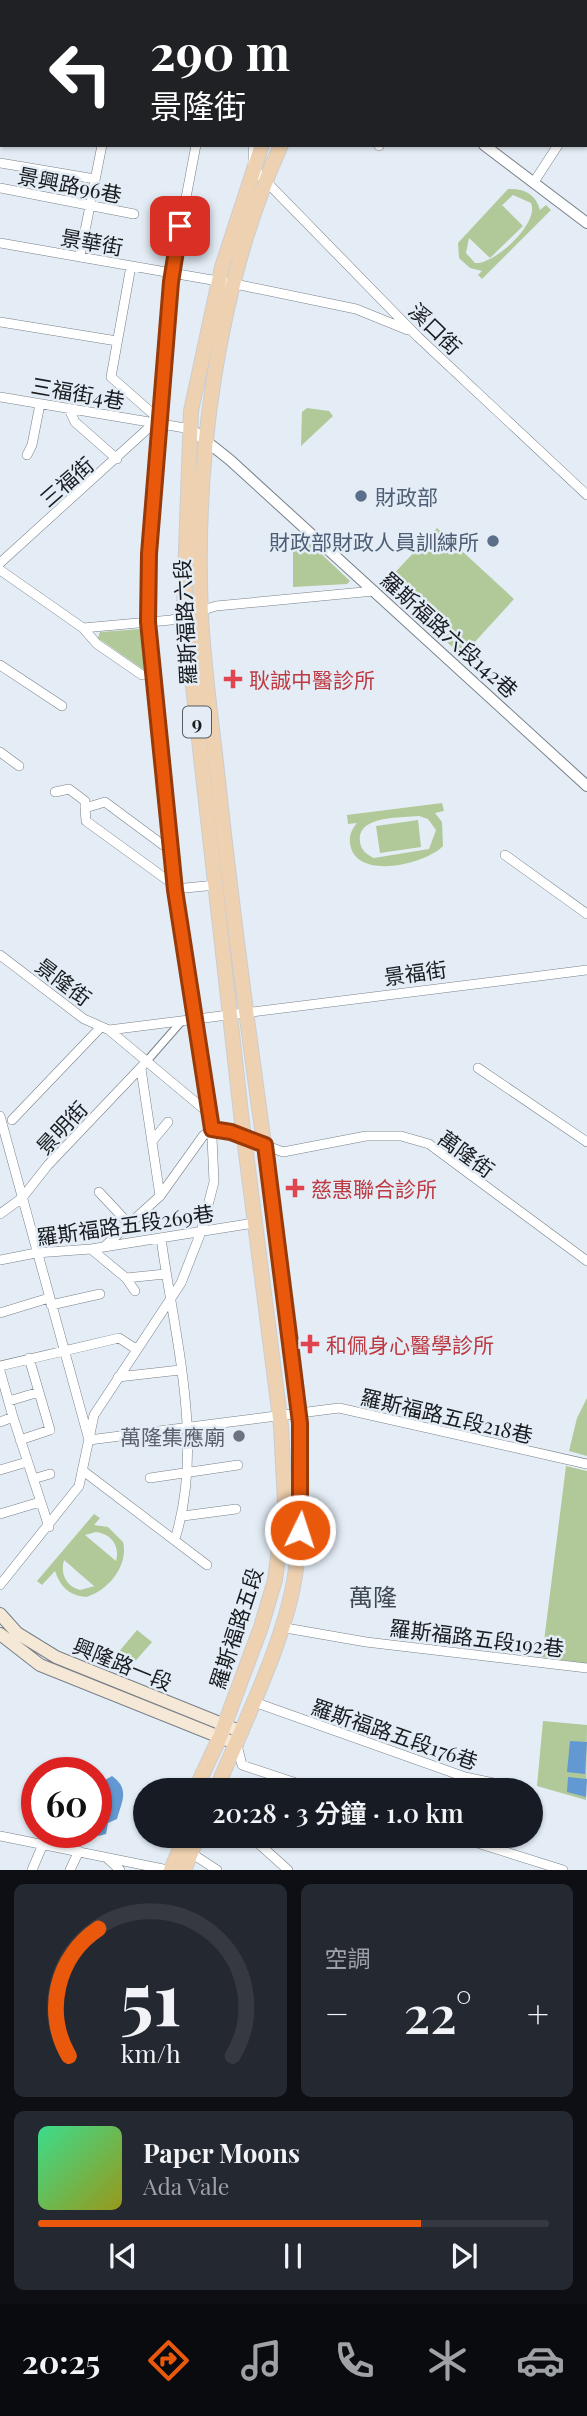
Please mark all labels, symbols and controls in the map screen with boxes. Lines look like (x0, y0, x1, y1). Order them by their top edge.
text: 290 m (150, 18, 290, 83)
icon: left (35, 28, 126, 119)
text: 景隆街 (150, 83, 246, 126)
street label: 景興路96巷 (16, 160, 124, 208)
pin (150, 196, 210, 256)
icon: arrive (161, 207, 199, 245)
street label: 景華街 (59, 222, 125, 260)
street label: 溪口街 (404, 296, 468, 360)
street label: 三福街4巷 (29, 370, 127, 414)
street label: 三福街 (33, 450, 99, 512)
place label: 財政部 (375, 482, 438, 510)
marker: 財政部 (353, 488, 369, 504)
place label: 財政部財政人員訓練所 (269, 527, 479, 555)
marker: 財政部財政人員訓練所 (485, 533, 501, 549)
street label: 羅斯福路六段 (167, 558, 201, 686)
street label: 羅斯福路六段142巷 (376, 565, 524, 703)
place label: 耿誠中醫診所 (249, 665, 375, 693)
marker: 耿誠中醫診所 (223, 669, 243, 689)
road number: 9 (183, 706, 211, 737)
street label: 景隆街 (30, 951, 98, 1011)
street label: 景福街 (382, 954, 448, 990)
street label: 景明街 (29, 1094, 93, 1160)
street label: 萬隆街 (433, 1123, 501, 1183)
place label: 慈惠聯合診所 (311, 1174, 437, 1202)
marker: 慈惠聯合診所 (285, 1178, 305, 1198)
street label: 羅斯福路五段269巷 (35, 1198, 215, 1250)
place label: 和佩身心醫學診所 (326, 1330, 494, 1358)
marker: 和佩身心醫學診所 (300, 1334, 320, 1354)
street label: 羅斯福路五段218巷 (358, 1382, 536, 1448)
place label: 萬隆集應廟 (120, 1422, 225, 1450)
marker: 萬隆集應廟 (231, 1428, 247, 1444)
position arrow (263, 1493, 337, 1567)
street label: 羅斯福路五段 (202, 1564, 268, 1692)
district label: 萬隆 (349, 1580, 397, 1612)
street label: 羅斯福路五段192巷 (388, 1612, 566, 1662)
street label: 興隆路一段 (69, 1630, 177, 1696)
street label: 羅斯福路五段176巷 (308, 1691, 482, 1775)
speed limit sign: 60 (21, 1757, 112, 1848)
text: 20:28 · 3 分鐘 · 1.0 km (212, 1795, 464, 1830)
text: 空調 (325, 1942, 371, 1973)
text: 51 (120, 1948, 181, 2045)
text: 22° (404, 1978, 472, 2047)
text: − (325, 1987, 349, 2038)
text: + (527, 1987, 549, 2038)
text: km/h (120, 2036, 181, 2069)
text: Paper Moons (143, 2135, 300, 2170)
text: Ada Vale (143, 2170, 230, 2201)
icon: previous (104, 2237, 142, 2275)
icon: pause (274, 2237, 312, 2275)
icon: next (445, 2237, 483, 2275)
icon: directions (144, 2336, 193, 2385)
icon: music (237, 2336, 286, 2385)
icon: phone (330, 2336, 379, 2385)
icon: climate (423, 2336, 472, 2385)
icon: car (516, 2336, 565, 2385)
text: 20:25 (22, 2339, 100, 2382)

